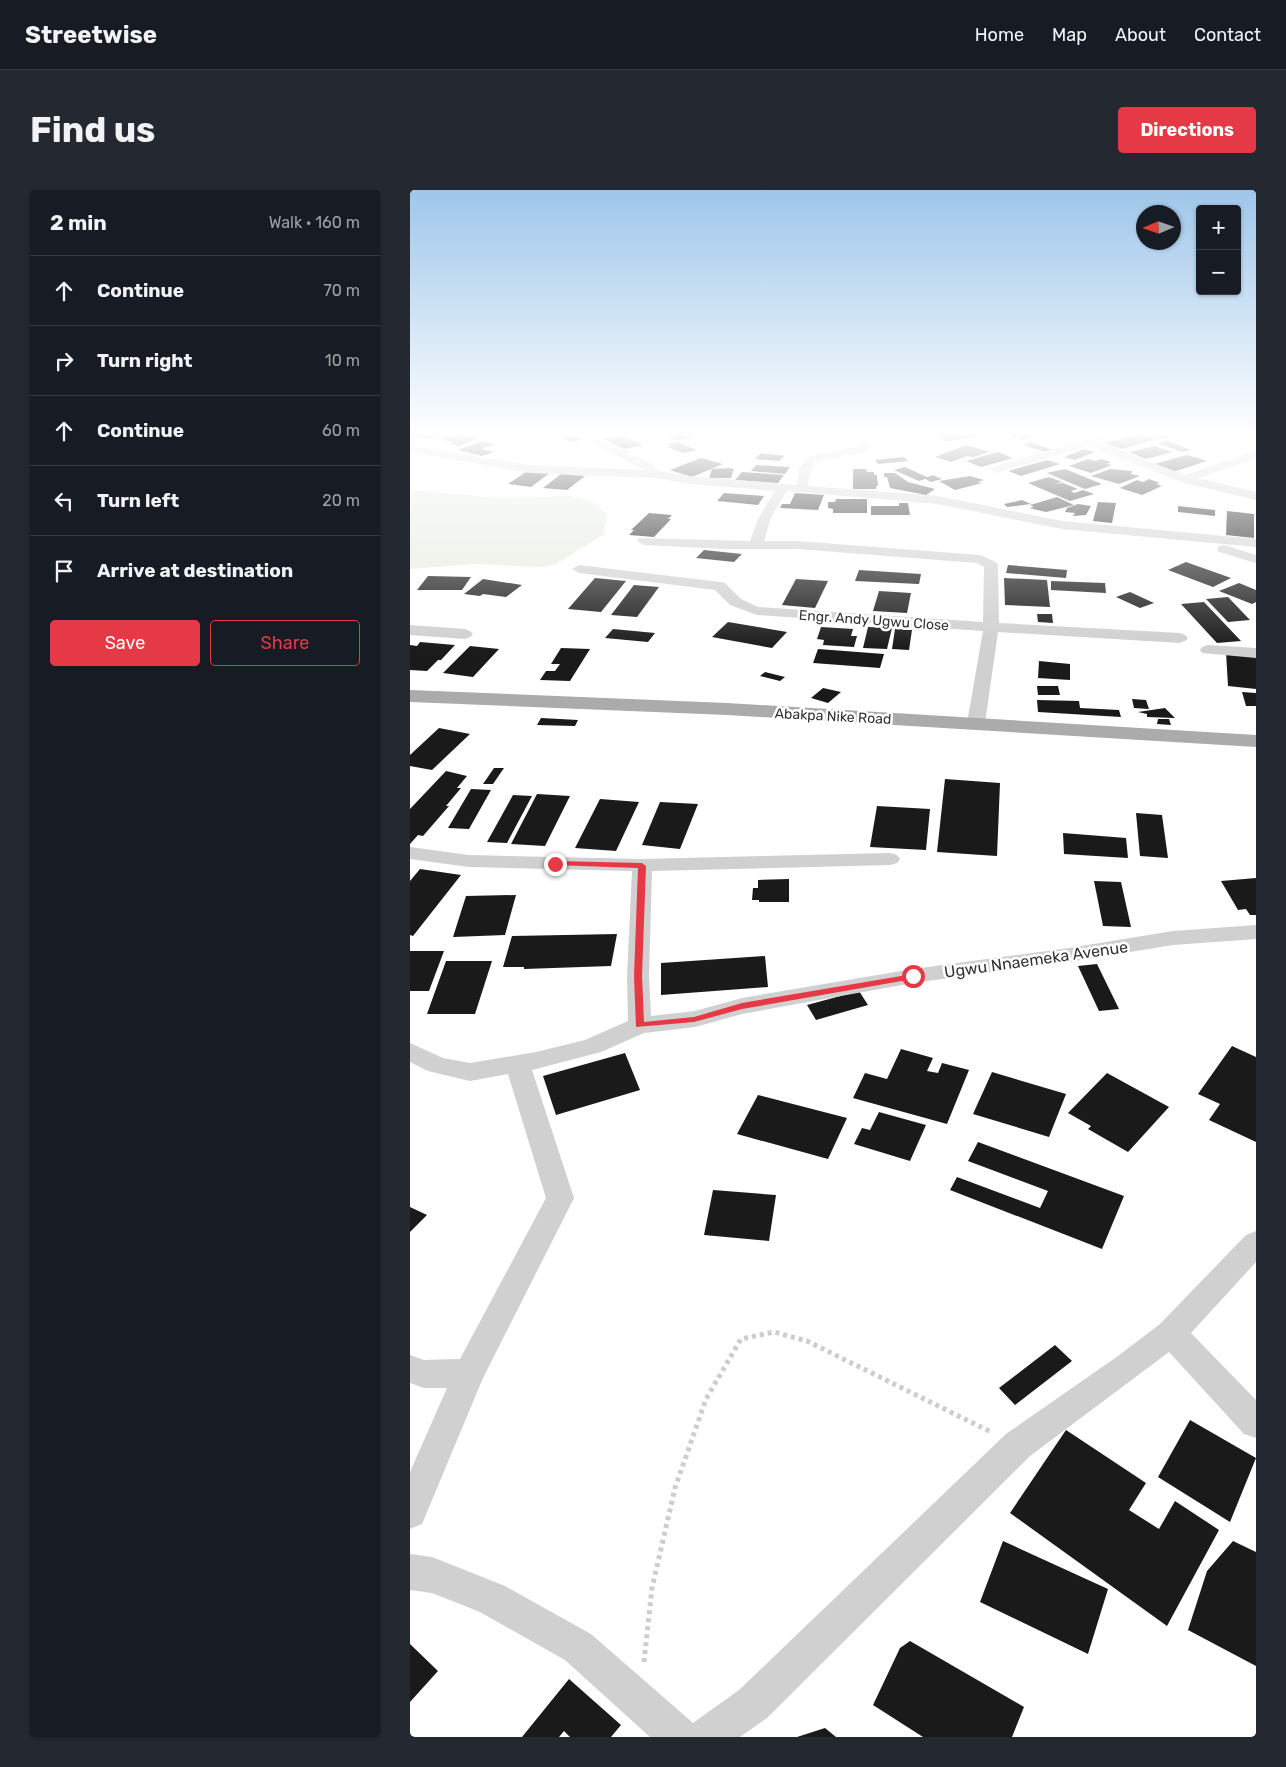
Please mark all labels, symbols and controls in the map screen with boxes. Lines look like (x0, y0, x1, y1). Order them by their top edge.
text: Streetwise (25, 21, 157, 49)
text: Home (975, 24, 1024, 46)
text: Map (1052, 24, 1087, 46)
text: About (1115, 24, 1166, 46)
text: Contact (1194, 24, 1261, 46)
button: Directions (1118, 107, 1256, 153)
text: Find us (30, 109, 155, 151)
north arrow (1136, 205, 1181, 250)
map controls (1196, 205, 1241, 295)
button: + (1196, 205, 1241, 250)
text: 2 min (50, 210, 107, 235)
text: Walk · 160 m (269, 213, 360, 232)
button: − (1196, 250, 1241, 295)
icon: ahead (50, 277, 78, 305)
text: Continue (97, 279, 184, 302)
text: 70 m (323, 281, 360, 300)
icon: right (50, 347, 78, 375)
text: Turn right (97, 349, 192, 372)
text: 10 m (325, 351, 360, 370)
icon: ahead (50, 417, 78, 445)
text: Continue (97, 419, 184, 442)
text: 60 m (322, 421, 360, 440)
icon: left (50, 487, 78, 515)
text: Turn left (97, 489, 179, 512)
text: 20 m (322, 491, 360, 510)
icon: arrive (50, 557, 78, 585)
text: Arrive at destination (97, 559, 293, 582)
street label: Engr. Andy Ugwu Close (798, 607, 950, 634)
button: Save (50, 620, 200, 666)
button: Share (210, 620, 360, 666)
street label: Abakpa Nike Road (774, 705, 892, 728)
route end (544, 853, 567, 876)
street label: Ugwu Nnaemeka Avenue (943, 937, 1129, 982)
route start (902, 965, 925, 988)

